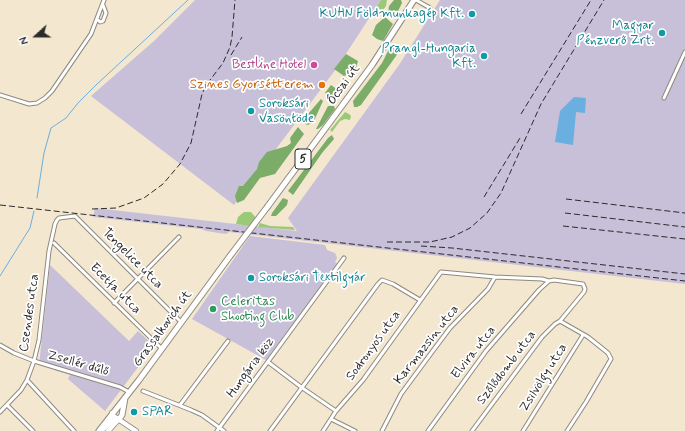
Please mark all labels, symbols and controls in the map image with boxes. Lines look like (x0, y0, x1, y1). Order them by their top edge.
place label: KUHN Földmunkagép Kft. (320, 6, 464, 22)
marker: KUHN Földmunkagép Kft. (467, 9, 477, 19)
north arrow (16, 16, 56, 56)
place label: Magyar Pénzverő Zrt. (576, 18, 654, 49)
marker: Magyar Pénzverő Zrt. (657, 28, 667, 38)
text: N (17, 34, 33, 46)
place label: Prangl-Hungaria Kft. (381, 41, 476, 72)
marker: Prangl-Hungaria Kft. (479, 51, 489, 61)
place label: Bestline Hotel (232, 57, 306, 73)
marker: Bestline Hotel (309, 60, 319, 70)
street label: Ócsai út (324, 62, 364, 108)
place label: Szines Gyorsétterem (190, 77, 314, 93)
marker: Szines Gyorsétterem (317, 80, 327, 90)
place label: Soroksári Vasöntöde (259, 96, 314, 127)
marker: Soroksári Vasöntöde (246, 106, 256, 116)
road number: 5 (295, 149, 311, 169)
street label: Tengelice utca (98, 225, 166, 293)
street label: Ecetfa utca (86, 260, 144, 318)
place label: Soroksári Textilgyár (259, 270, 366, 286)
street label: Csendes utca (17, 273, 43, 353)
marker: Soroksári Textilgyár (246, 273, 256, 283)
street label: Grassalkovich út (130, 288, 196, 370)
place label: Celeritas Shooting Club (221, 294, 294, 325)
street label: Karmazsin utca (391, 302, 463, 388)
marker: Celeritas Shooting Club (208, 304, 218, 314)
street label: Sodronyos utca (343, 308, 405, 384)
street label: Elvira utca (448, 323, 500, 383)
street label: Szőlődomb utca (474, 328, 540, 408)
street label: Hungária köz (224, 335, 278, 401)
street label: Zsilvölgy utca (517, 341, 571, 415)
street label: Zsellér dűlő (45, 348, 111, 380)
place label: SPAR (142, 404, 173, 420)
marker: SPAR (129, 407, 139, 417)

